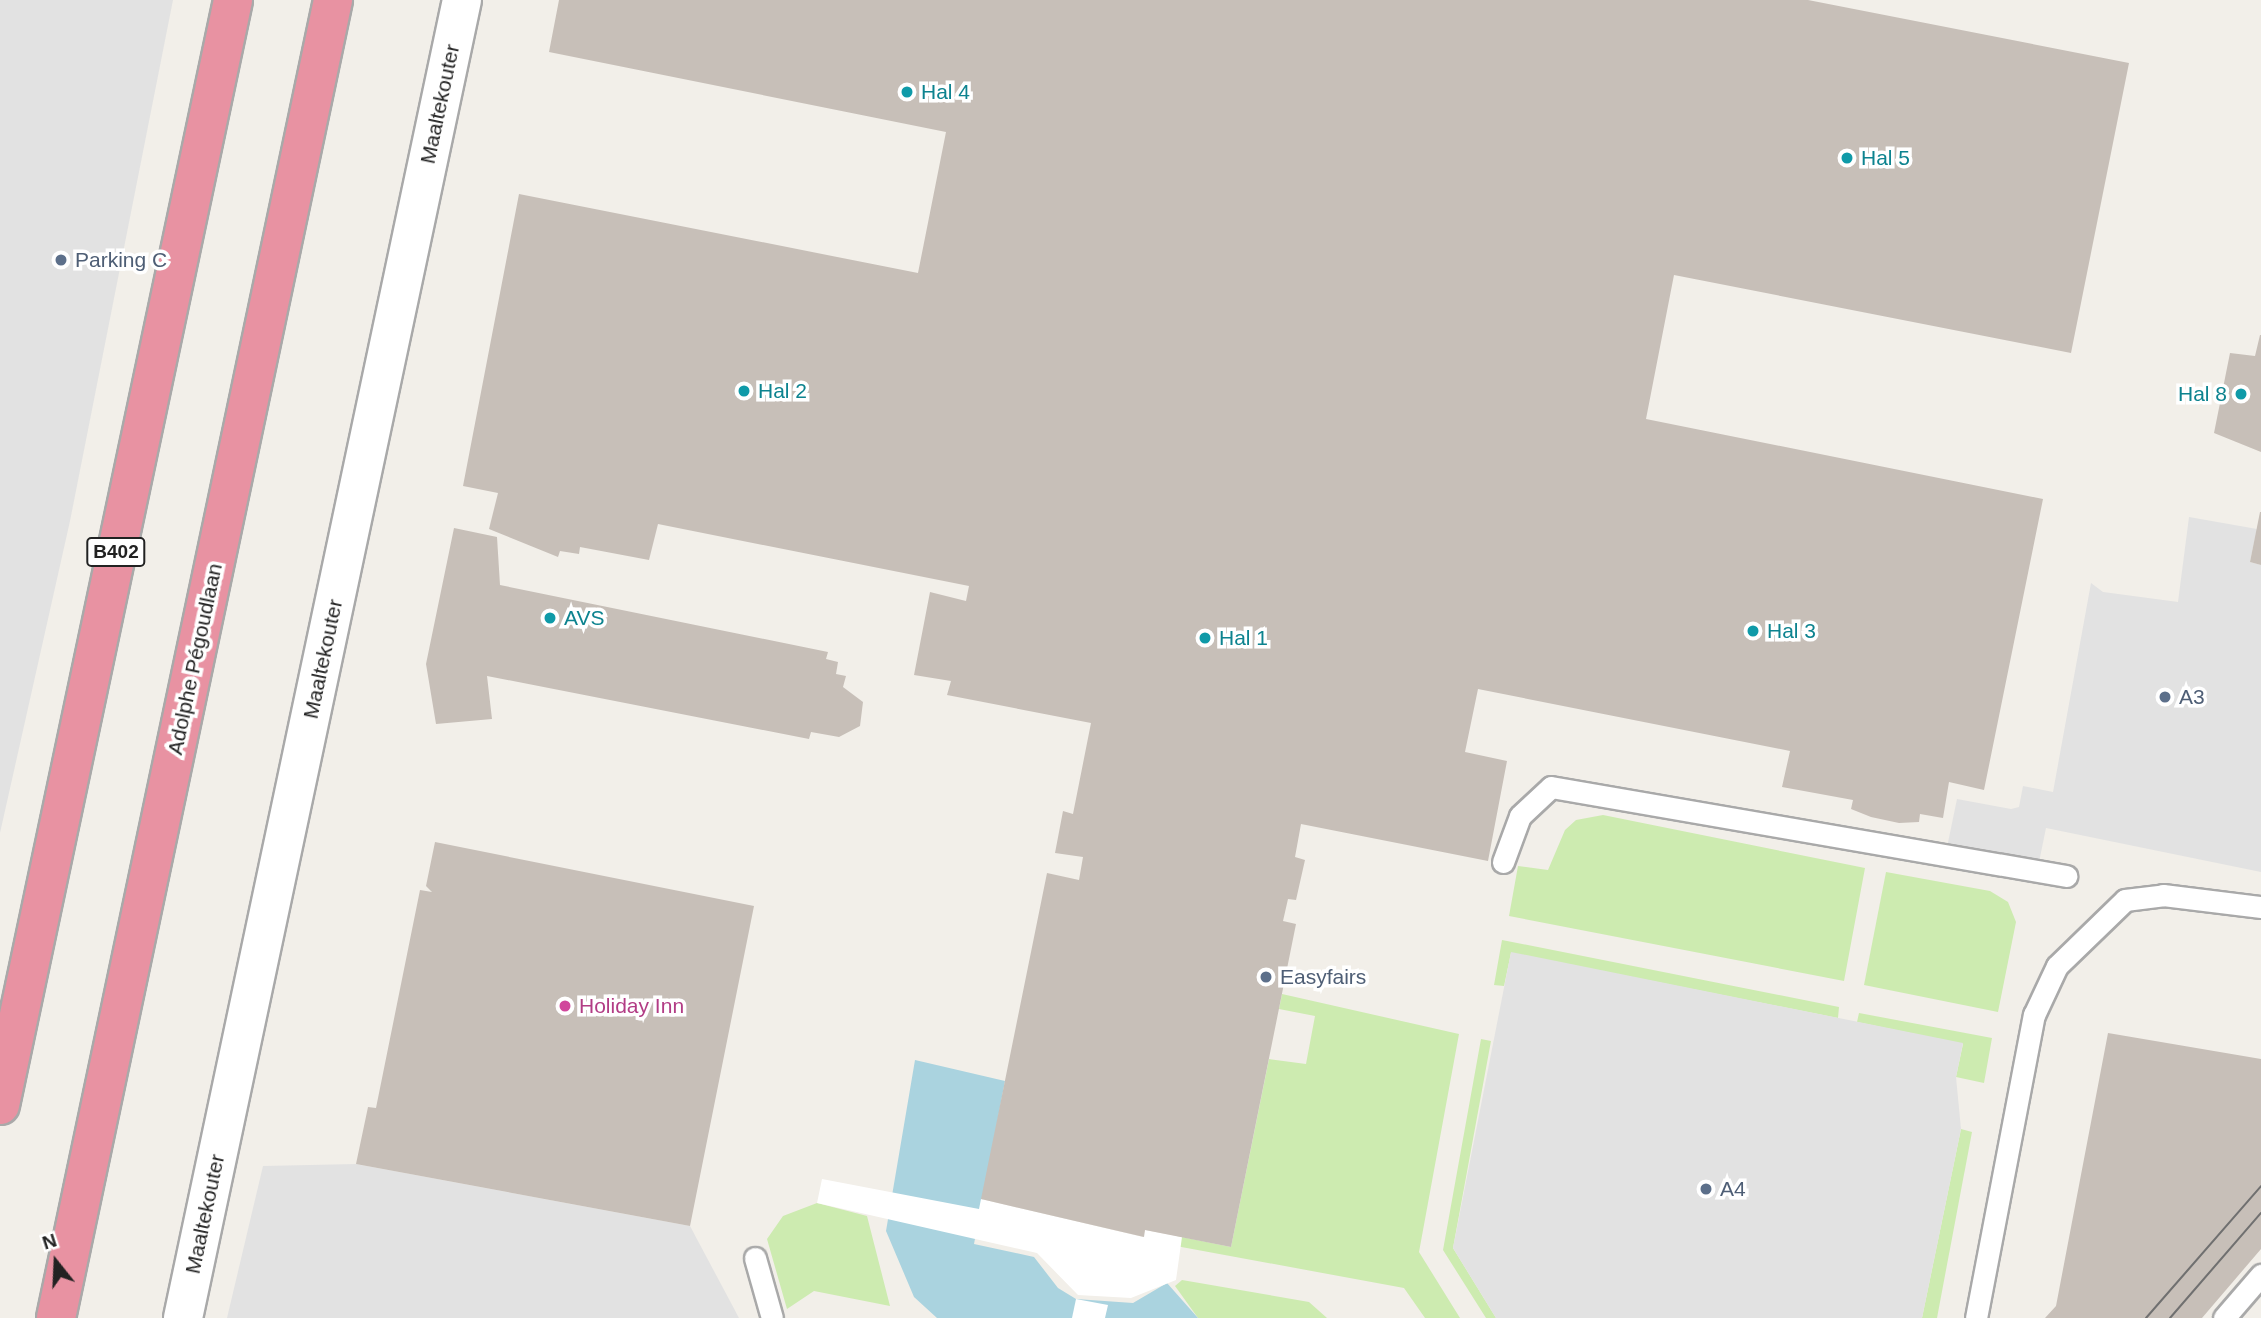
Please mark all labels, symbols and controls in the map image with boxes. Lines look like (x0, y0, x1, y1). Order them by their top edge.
street label: Maaltekouter (415, 42, 465, 166)
place label: Hal 4 (921, 79, 970, 105)
marker: Hal 4 (899, 84, 915, 100)
place label: Hal 5 (1861, 145, 1910, 171)
marker: Hal 5 (1839, 150, 1855, 166)
place label: Parking C (75, 247, 167, 273)
marker: Parking C (53, 252, 69, 268)
place label: Hal 2 (758, 378, 807, 404)
place label: Hal 8 (2178, 381, 2227, 407)
marker: Hal 2 (736, 383, 752, 399)
marker: Hal 8 (2233, 386, 2249, 402)
road number: B402 (86, 537, 146, 568)
street label: Adolphe Pégoudlaan (162, 561, 228, 757)
street label: Maaltekouter (298, 597, 348, 721)
place label: AVS (564, 605, 604, 631)
marker: AVS (542, 610, 558, 626)
place label: Hal 3 (1767, 618, 1816, 644)
marker: Hal 3 (1745, 623, 1761, 639)
place label: Hal 1 (1219, 625, 1268, 651)
marker: Hal 1 (1197, 630, 1213, 646)
place label: A3 (2179, 684, 2205, 710)
marker: A3 (2157, 689, 2173, 705)
place label: Easyfairs (1280, 964, 1366, 990)
marker: Easyfairs (1258, 969, 1274, 985)
place label: Holiday Inn (579, 993, 684, 1019)
marker: Holiday Inn (557, 998, 573, 1014)
street label: Maaltekouter (180, 1152, 230, 1276)
place label: A4 (1720, 1176, 1746, 1202)
marker: A4 (1698, 1181, 1714, 1197)
north arrow (21, 1227, 91, 1297)
text: N (40, 1229, 59, 1254)

